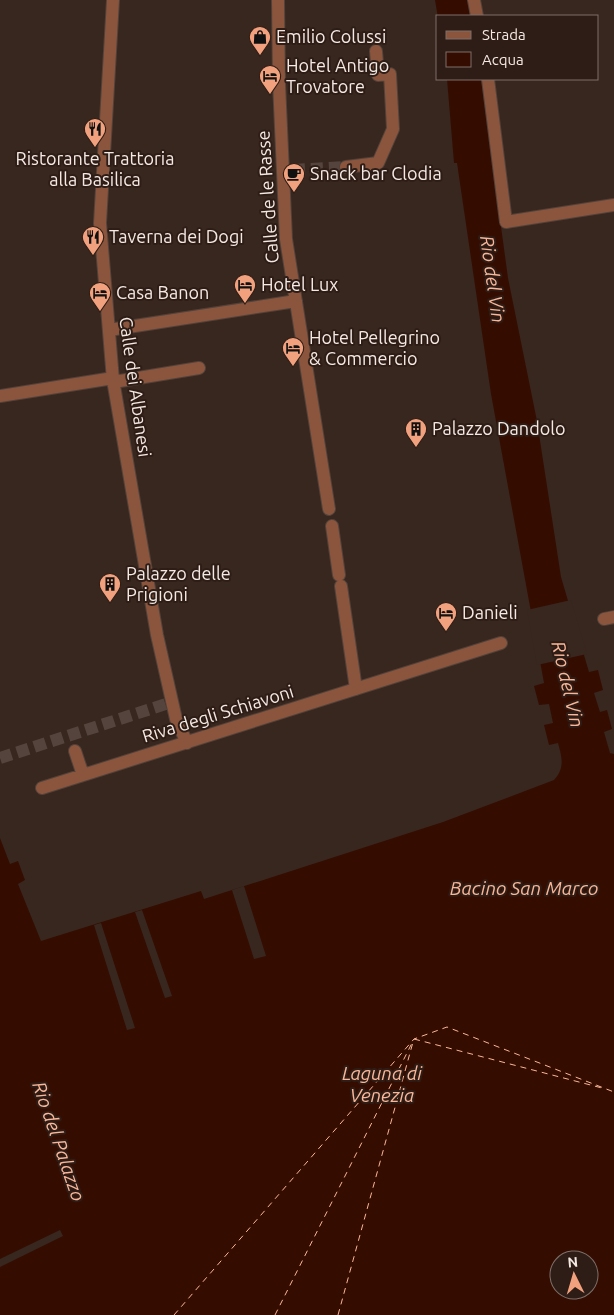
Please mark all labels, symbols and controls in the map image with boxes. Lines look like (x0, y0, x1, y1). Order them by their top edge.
legend (436, 15, 599, 80)
shop icon: Emilio Colussi (248, 25, 272, 56)
place label: Emilio Colussi (276, 26, 386, 46)
text: Strada (482, 26, 526, 43)
text: Acqua (482, 51, 524, 68)
place label: Hotel Antigo Trovatore (286, 55, 389, 96)
hotel icon: Hotel Antigo Trovatore (258, 64, 282, 95)
restaurant icon: Ristorante Trattoria alla Basilica (83, 117, 107, 148)
street label: Calle de le Rasse (252, 130, 282, 264)
place label: Ristorante Trattoria alla Basilica (16, 148, 174, 189)
cafe icon: Snack bar Clodia (282, 162, 306, 193)
place label: Snack bar Clodia (310, 163, 442, 183)
restaurant icon: Taverna dei Dogi (81, 225, 105, 256)
place label: Taverna dei Dogi (109, 226, 244, 246)
water label: Rio del Vin (476, 234, 510, 324)
hotel icon: Hotel Lux (233, 273, 257, 304)
place label: Hotel Lux (261, 274, 338, 294)
hotel icon: Casa Banon (88, 281, 112, 312)
place label: Casa Banon (116, 282, 209, 302)
street label: Calle dei Albanesi (116, 315, 156, 458)
place label: Hotel Pellegrino & Commercio (309, 327, 440, 368)
hotel icon: Hotel Pellegrino & Commercio (281, 336, 305, 367)
building icon: Palazzo Dandolo (404, 417, 428, 448)
place label: Palazzo Dandolo (432, 418, 565, 438)
place label: Palazzo delle Prigioni (126, 563, 231, 604)
building icon: Palazzo delle Prigioni (98, 572, 122, 603)
hotel icon: Danieli (434, 601, 458, 632)
place label: Danieli (462, 602, 518, 622)
water label: Rio del Vin (547, 639, 589, 729)
street label: Riva degli Schiavoni (140, 680, 296, 746)
water label: Bacino San Marco (450, 877, 598, 899)
water label: Laguna di Venezia (342, 1062, 423, 1106)
water label: Rio del Palazzo (28, 1078, 90, 1204)
north arrow (549, 1250, 599, 1300)
text: N (567, 1254, 579, 1270)

